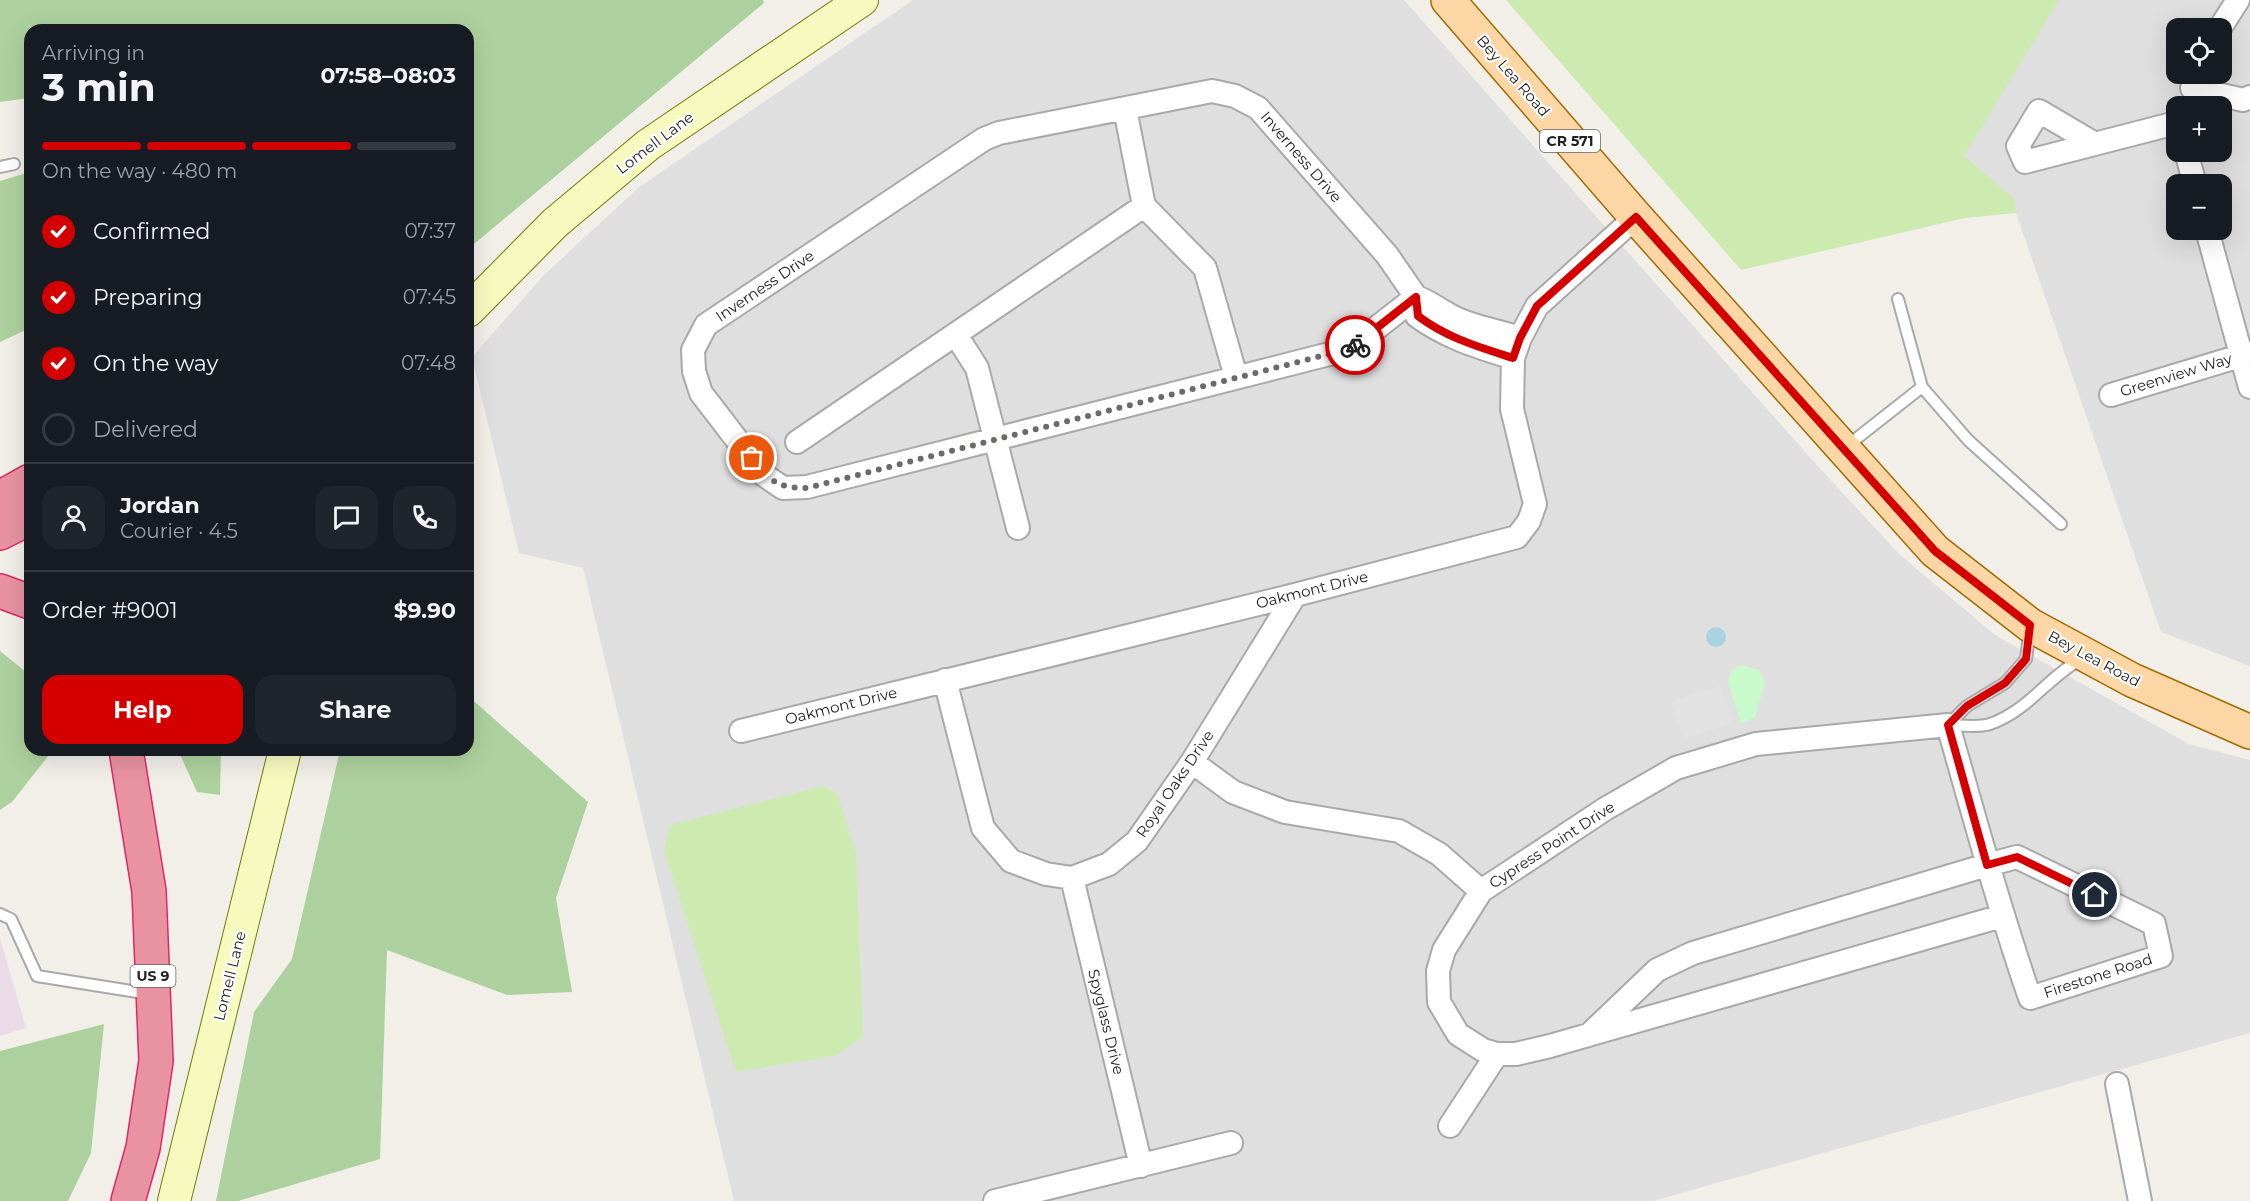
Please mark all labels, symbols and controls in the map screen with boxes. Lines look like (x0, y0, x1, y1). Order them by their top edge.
map controls (2166, 18, 2232, 240)
button: locate (2166, 18, 2232, 84)
street label: Bey Lea Road (1473, 31, 1554, 120)
text: Arriving in (42, 41, 145, 65)
text: 07:58–08:03 (321, 62, 456, 89)
text: 3 min (42, 63, 156, 111)
button: + (2166, 96, 2232, 162)
street label: Lomell Lane (612, 107, 697, 178)
street label: Inverness Drive (1257, 107, 1346, 206)
road number: CR 571 (1540, 130, 1600, 152)
text: On the way · 480 m (42, 159, 237, 183)
button: − (2166, 174, 2232, 240)
icon: check (42, 215, 75, 248)
text: Confirmed (93, 218, 210, 245)
text: 07:37 (404, 219, 456, 243)
street label: Inverness Drive (712, 246, 817, 325)
icon: check (42, 281, 75, 314)
text: Preparing (93, 284, 202, 311)
text: 07:45 (403, 285, 456, 309)
courier (1325, 315, 1385, 375)
icon: bike (1339, 329, 1372, 362)
icon: check (42, 347, 75, 380)
street label: Greenview Way (2117, 348, 2235, 401)
text: On the way (93, 350, 218, 377)
text: 07:48 (401, 351, 456, 375)
text: Delivered (93, 416, 198, 443)
pin (726, 432, 777, 483)
icon: bag (735, 441, 768, 474)
button: person (42, 486, 105, 549)
button: chat (315, 486, 378, 549)
button: phone (393, 486, 456, 549)
text: Jordan (120, 492, 200, 519)
text: Courier · 4.5 (120, 519, 238, 543)
street label: Oakmont Drive (1254, 566, 1370, 613)
text: Order #9001 (42, 597, 178, 624)
text: $9.90 (394, 597, 456, 624)
street label: Bey Lea Road (2045, 626, 2144, 691)
button: Help (42, 675, 243, 744)
button: Share (255, 675, 456, 744)
street label: Oakmont Drive (783, 682, 899, 729)
street label: Royal Oaks Drive (1132, 726, 1218, 841)
street label: Cypress Point Drive (1485, 797, 1618, 892)
pin (2069, 869, 2120, 920)
icon: home (2078, 878, 2111, 911)
street label: Lomell Lane (209, 929, 250, 1023)
street label: Firestone Road (2041, 949, 2155, 1002)
road number: US 9 (130, 965, 176, 987)
street label: Spyglass Drive (1084, 967, 1129, 1077)

